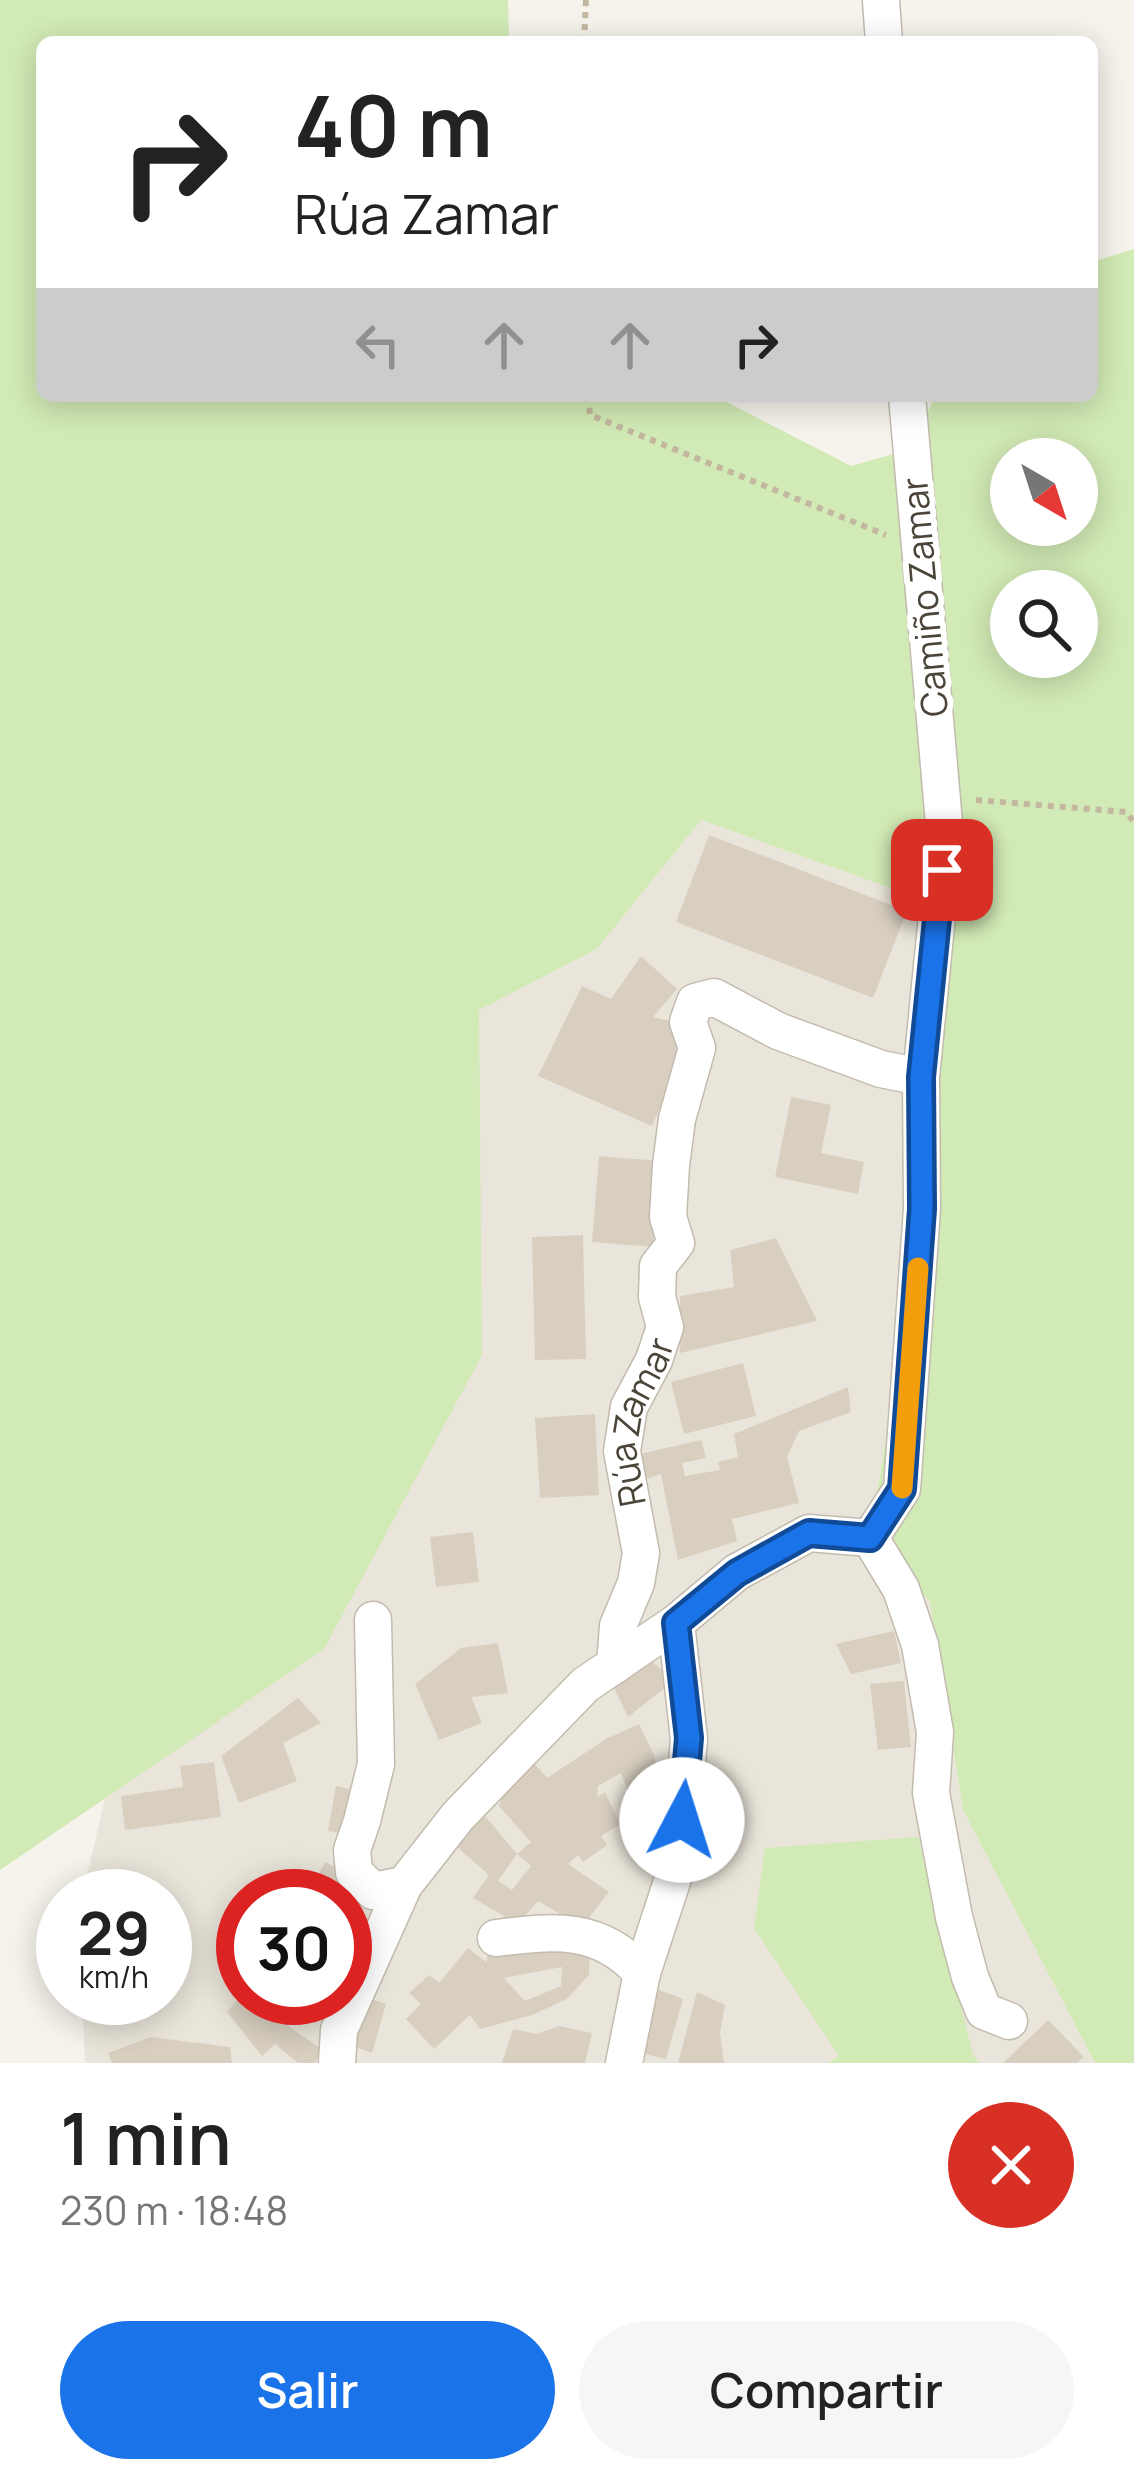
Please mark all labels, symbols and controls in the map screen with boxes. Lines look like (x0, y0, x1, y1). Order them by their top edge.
text: 40 m (294, 67, 493, 182)
icon: right (96, 84, 252, 240)
text: Rúa Zamar (294, 176, 559, 250)
icon: left (345, 312, 411, 378)
icon: ahead (471, 312, 537, 378)
icon: ahead (597, 312, 663, 378)
icon: right (723, 312, 789, 378)
north arrow (990, 438, 1098, 546)
map controls (990, 438, 1098, 678)
street label: Camiño Zamar (889, 475, 959, 719)
button: search (990, 570, 1098, 678)
pin (891, 819, 993, 921)
icon: arrive (909, 837, 975, 903)
street label: Rúa Zamar (596, 1331, 684, 1511)
position arrow (619, 1757, 745, 1883)
speed limit sign: 30 (216, 1869, 372, 2025)
text: 29 (77, 1891, 151, 1973)
text: km/h (79, 1956, 149, 1997)
text: 1 min (60, 2088, 232, 2187)
button: close (948, 2102, 1074, 2228)
text: 230 m · 18:48 (60, 2183, 288, 2237)
button: Salir (60, 2321, 555, 2459)
button: Compartir (579, 2321, 1074, 2459)

